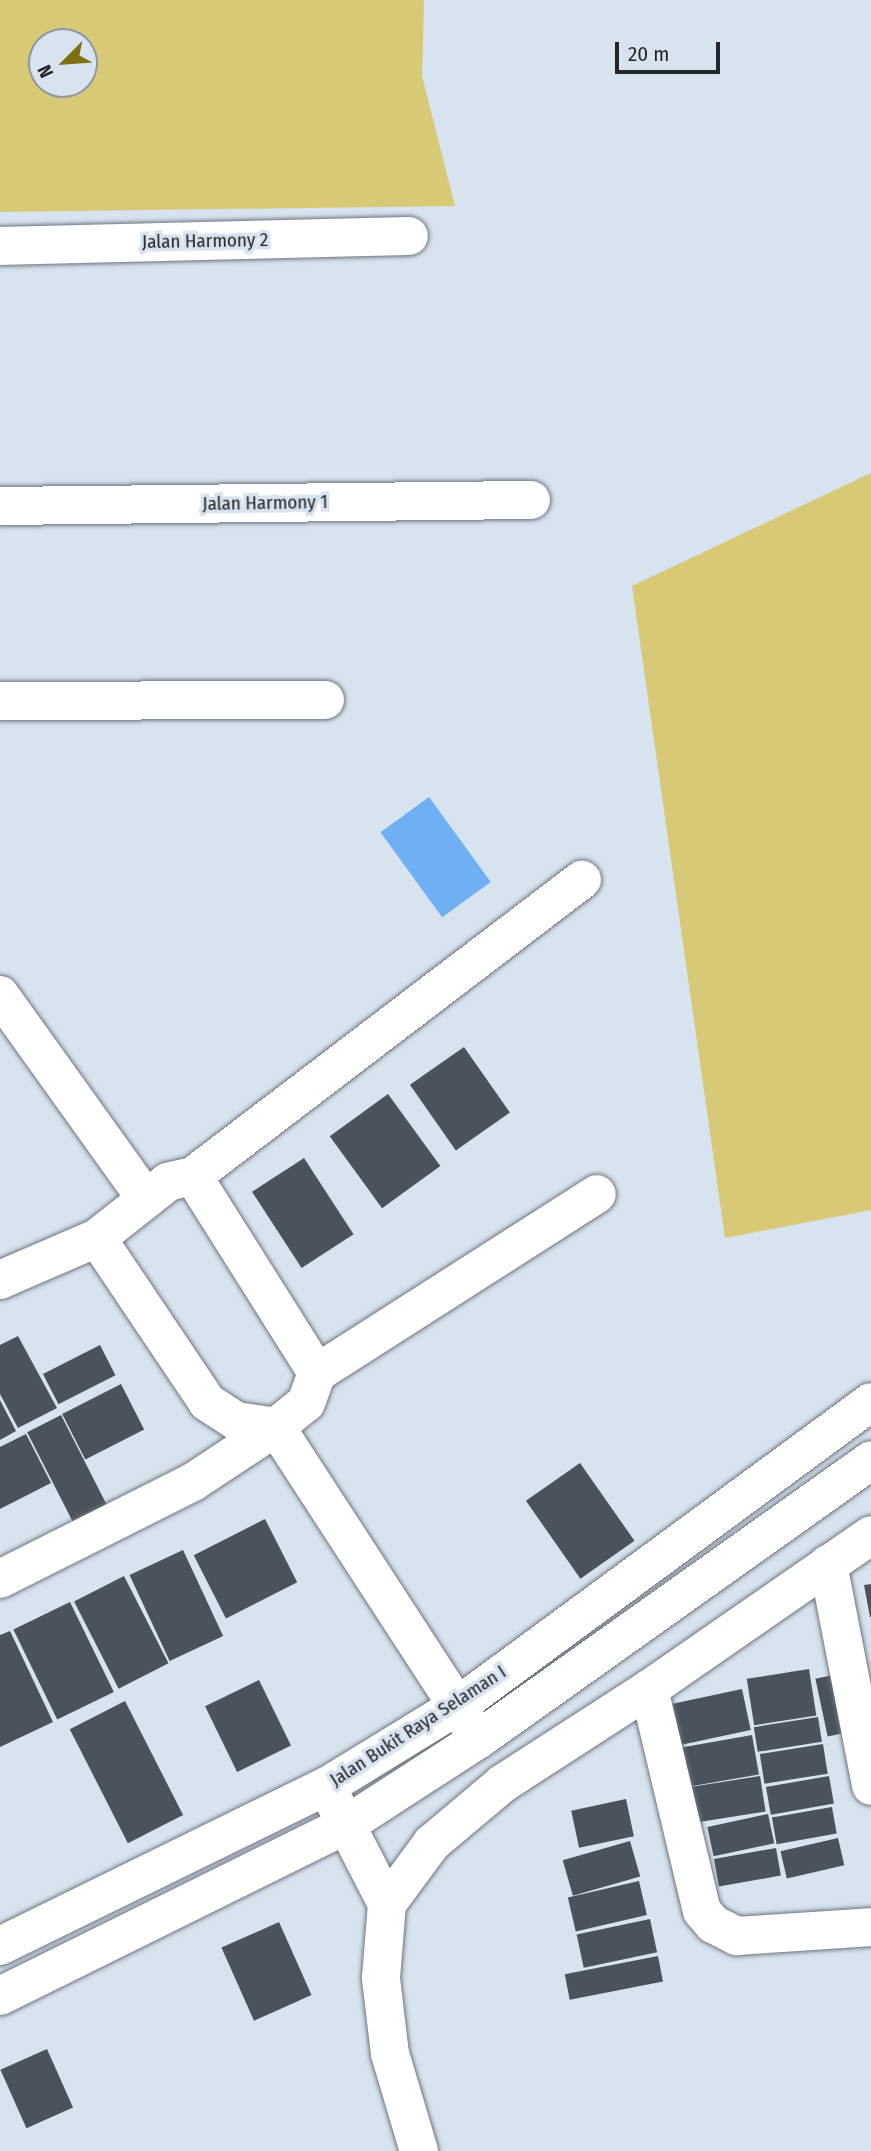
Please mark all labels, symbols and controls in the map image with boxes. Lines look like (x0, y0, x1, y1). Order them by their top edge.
north arrow (28, 28, 98, 98)
scale bar (619, 28, 724, 72)
text: 20 m (628, 41, 669, 67)
text: N (33, 61, 58, 81)
street label: Jalan Harmony 2 (142, 228, 268, 254)
street label: Jalan Harmony 1 (202, 491, 328, 515)
street label: Jalan Bukit Raya Selaman I (326, 1661, 510, 1791)

